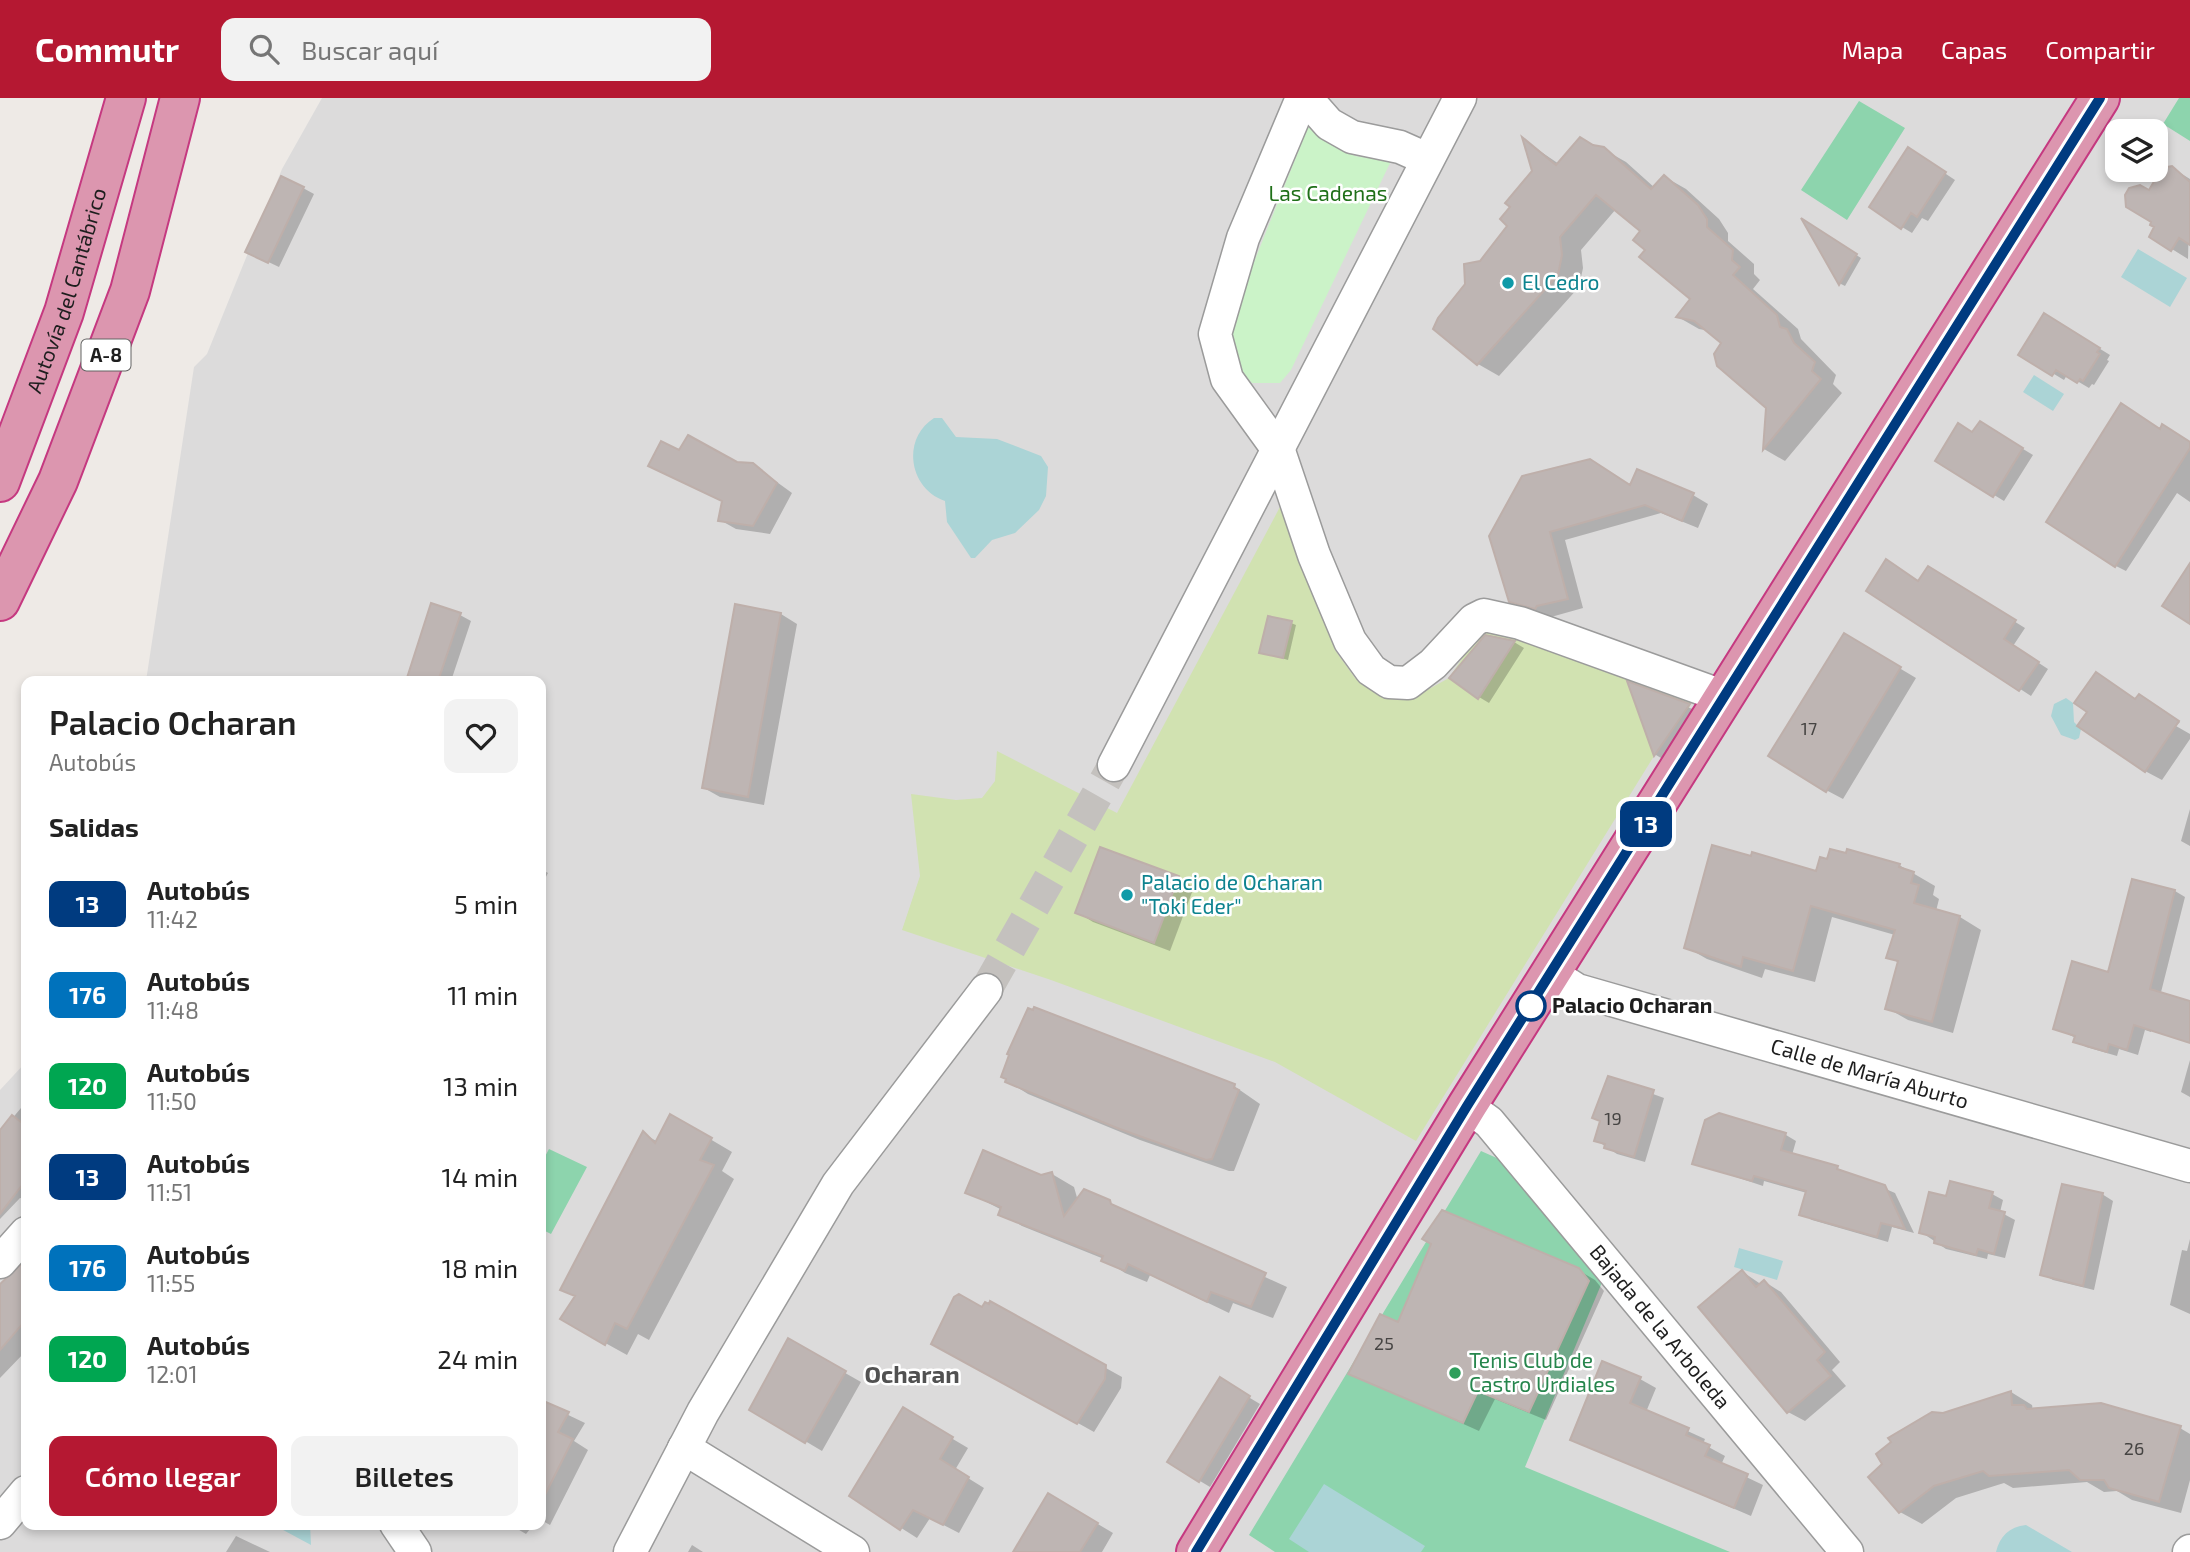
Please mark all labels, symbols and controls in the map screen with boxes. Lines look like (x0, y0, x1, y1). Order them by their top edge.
search box (221, 18, 711, 81)
text: Commutr (35, 29, 179, 69)
icon: search (245, 30, 283, 68)
text: Buscar aquí (301, 34, 438, 65)
text: Mapa (1842, 35, 1903, 64)
text: Capas (1941, 35, 2007, 64)
text: Compartir (2045, 35, 2155, 64)
map controls (2105, 119, 2168, 182)
button: layers (2105, 119, 2168, 182)
park label: Las Cadenas (1269, 180, 1387, 205)
street label: Autovía del Cantábrico (21, 185, 110, 396)
place label: El Cedro (1522, 269, 1600, 294)
marker: El Cedro (1500, 275, 1516, 291)
road number: A-8 (82, 340, 130, 370)
button: heart (444, 699, 518, 773)
text: Palacio Ocharan (49, 702, 297, 742)
house number: 17 (1801, 717, 1817, 739)
text: Autobús (49, 748, 136, 776)
line badge: 13 (1614, 801, 1678, 847)
text: 13 (1634, 809, 1658, 838)
text: Salidas (49, 811, 139, 842)
place label: Palacio de Ocharan "Toki Eder" (1141, 869, 1323, 918)
text: Autobús (147, 874, 250, 905)
marker: Palacio de Ocharan "Toki Eder" (1119, 887, 1135, 903)
text: 5 min (454, 888, 518, 919)
text: 13 (76, 889, 99, 918)
text: 11:42 (147, 905, 198, 933)
text: Autobús (147, 965, 250, 996)
text: 11 min (447, 979, 518, 1010)
text: 176 (69, 980, 106, 1009)
marker: Palacio Ocharan (1516, 991, 1546, 1021)
place label: Palacio Ocharan (1552, 992, 1712, 1017)
text: 11:48 (147, 996, 199, 1024)
street label: Calle de María Aburto (1768, 1032, 1972, 1113)
text: Autobús (147, 1056, 250, 1087)
text: 13 min (443, 1070, 518, 1101)
text: 120 (68, 1071, 107, 1100)
text: 11:50 (147, 1087, 197, 1115)
house number: 19 (1604, 1107, 1622, 1129)
text: Autobús (147, 1147, 250, 1178)
text: 14 min (442, 1161, 518, 1192)
text: 13 (76, 1162, 99, 1191)
text: 11:51 (147, 1178, 192, 1206)
text: Autobús (147, 1238, 250, 1269)
street label: Bajada de la Arboleda (1585, 1239, 1736, 1413)
text: 18 min (442, 1252, 518, 1283)
text: 176 (69, 1253, 106, 1282)
text: 11:55 (147, 1269, 195, 1297)
text: Autobús (147, 1329, 250, 1360)
house number: 25 (1374, 1332, 1394, 1354)
text: 24 min (437, 1343, 518, 1374)
text: 120 (68, 1344, 107, 1373)
place label: Tenis Club de Castro Urdiales (1469, 1347, 1615, 1396)
district label: Ocharan (864, 1359, 960, 1388)
text: 12:01 (147, 1360, 198, 1388)
marker: Tenis Club de Castro Urdiales (1447, 1365, 1463, 1381)
button: Cómo llegar (49, 1436, 277, 1516)
button: Billetes (291, 1436, 518, 1516)
house number: 26 (2124, 1437, 2144, 1459)

